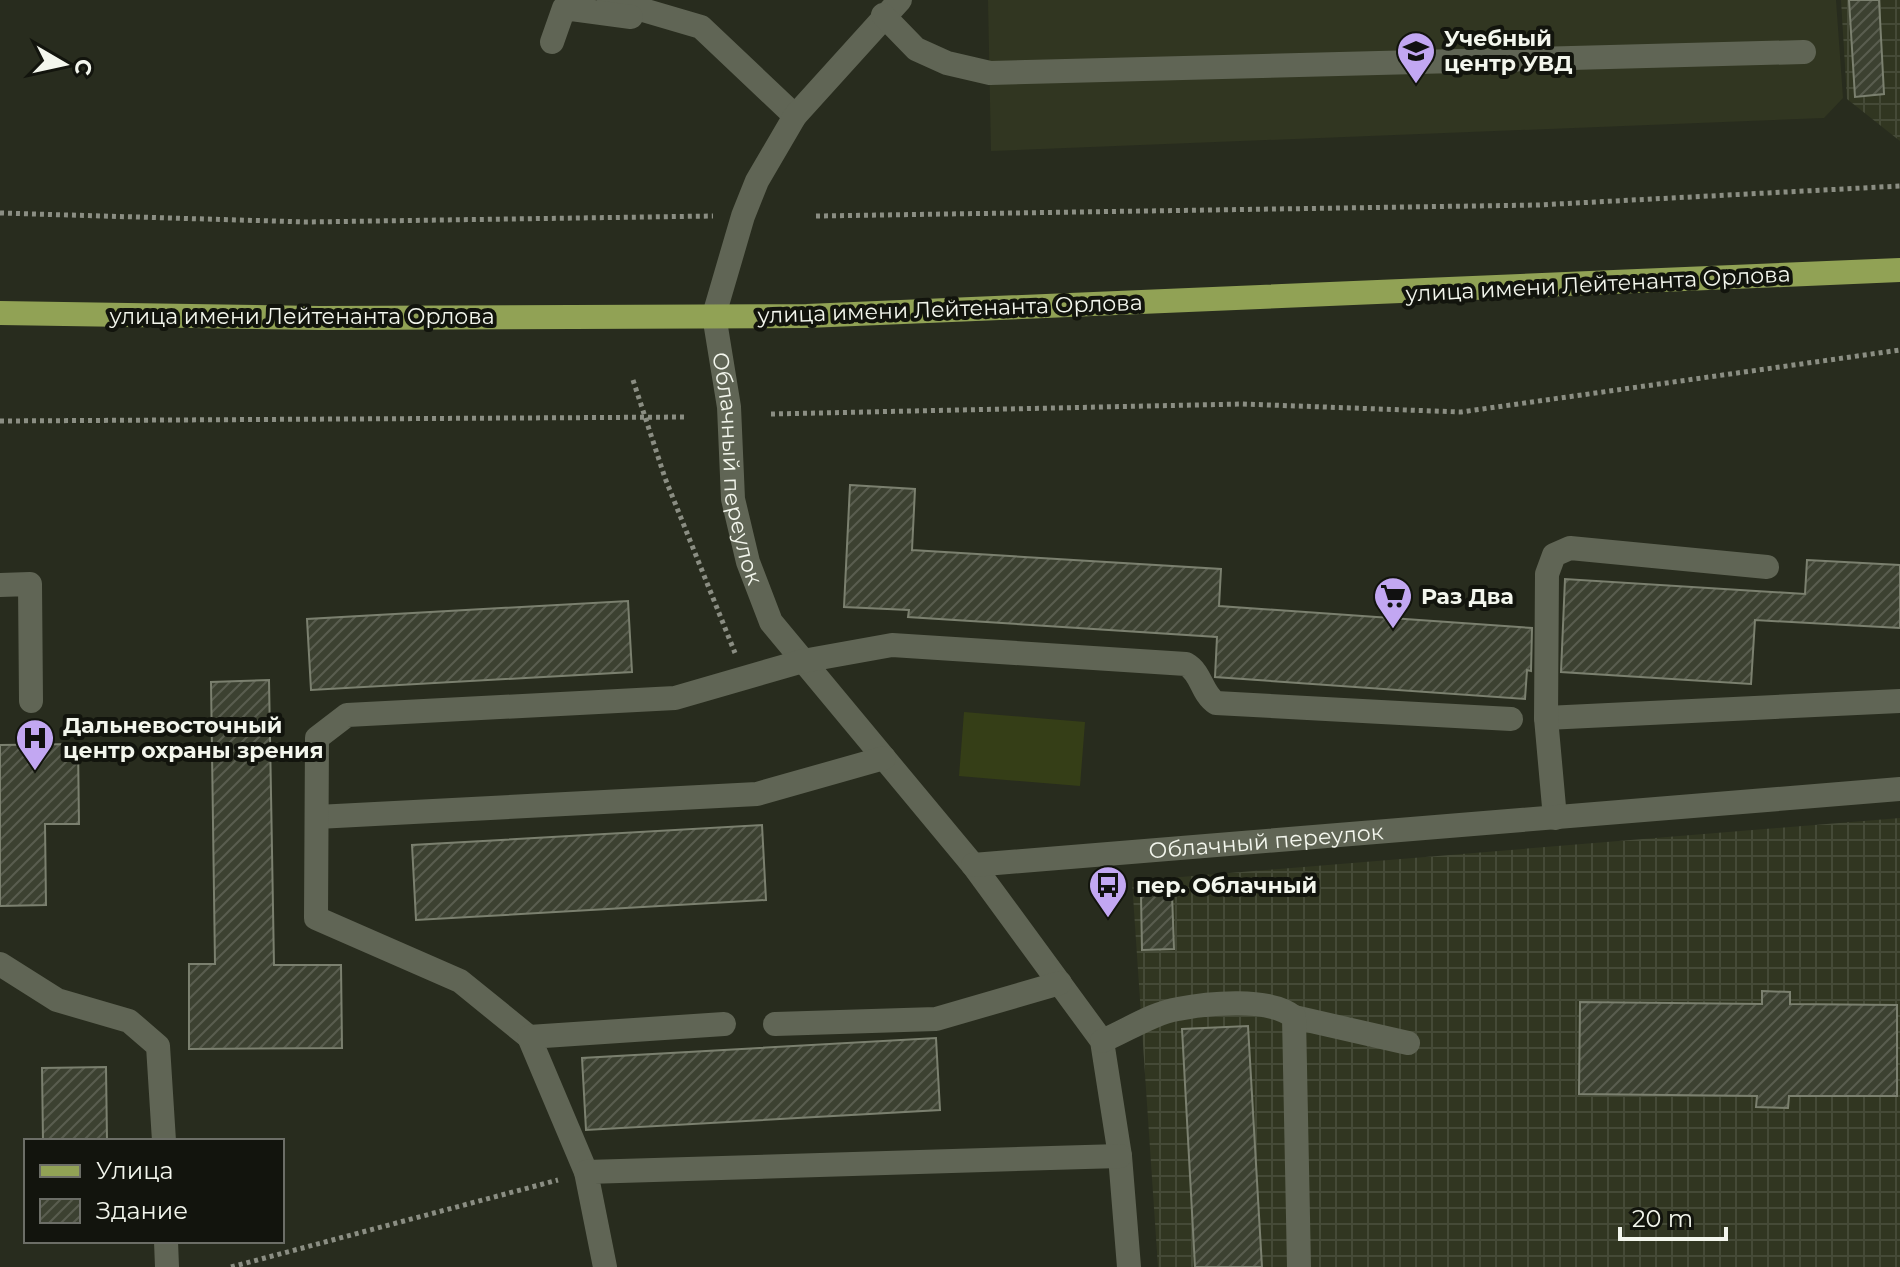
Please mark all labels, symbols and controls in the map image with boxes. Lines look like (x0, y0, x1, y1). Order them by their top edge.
north arrow (24, 24, 104, 104)
place label: Учебный центр УВД (1444, 25, 1572, 77)
school or university icon: Учебный центр УВД (1395, 30, 1437, 85)
text: С (69, 57, 98, 77)
street label: улица имени Лейтенанта Орлова (1404, 260, 1791, 308)
street label: улица имени Лейтенанта Орлова (756, 289, 1143, 329)
street label: улица имени Лейтенанта Орлова (108, 303, 495, 330)
street label: Облачный переулок (707, 350, 769, 589)
supermarket icon: Раз Два (1372, 575, 1414, 630)
place label: Раз Два (1421, 583, 1514, 610)
place label: Дальневосточный центр охраны зрения (63, 712, 323, 764)
hospital icon: Дальневосточный центр охраны зрения (14, 717, 56, 772)
street label: Облачный переулок (1148, 818, 1385, 864)
bus stop icon: пер. Облачный (1087, 864, 1129, 919)
place label: пер. Облачный (1136, 872, 1317, 899)
legend (24, 1139, 284, 1243)
text: Улица (96, 1156, 174, 1185)
scale bar (1620, 1191, 1726, 1241)
text: Здание (96, 1196, 188, 1225)
text: 20 m (1632, 1204, 1693, 1233)

